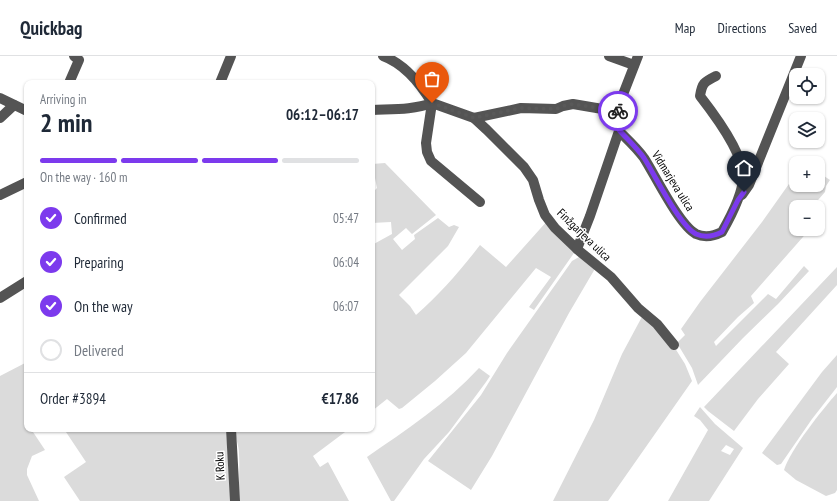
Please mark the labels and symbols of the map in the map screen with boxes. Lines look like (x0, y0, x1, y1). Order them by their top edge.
pin (415, 62, 449, 103)
courier (598, 91, 638, 131)
street label: Vidmarjeva ulica (648, 147, 698, 214)
pin (727, 151, 761, 192)
street label: Finžgarjeva ulica (554, 205, 615, 264)
street label: K Roku (211, 451, 228, 481)

